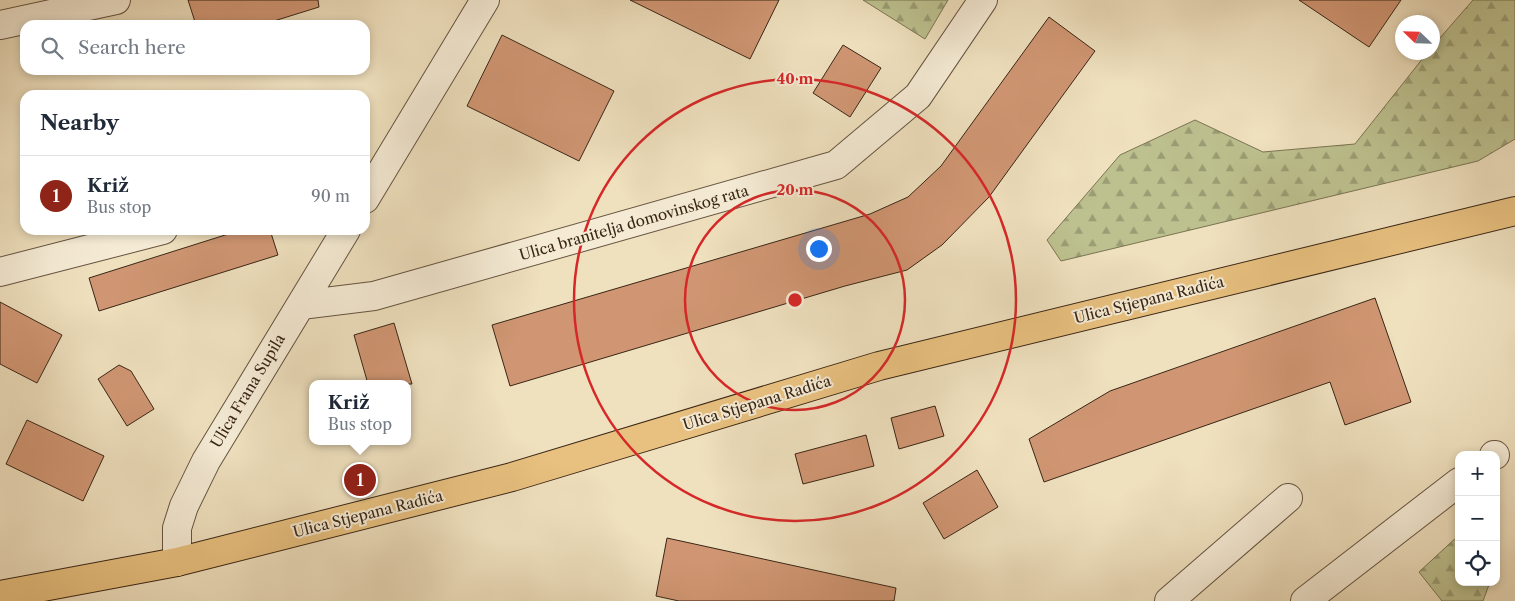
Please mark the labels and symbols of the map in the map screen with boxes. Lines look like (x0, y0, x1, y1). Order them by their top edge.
north arrow (1395, 15, 1440, 60)
text: 40 m (776, 69, 814, 88)
text: 20 m (776, 180, 814, 199)
street label: Ulica branitelja domovinskog rata (517, 181, 751, 264)
your location (806, 236, 832, 262)
street label: Ulica Stjepana Radića (1072, 272, 1226, 327)
centre of rings (786, 291, 804, 309)
street label: Ulica Frana Supila (206, 330, 289, 451)
street label: Ulica Stjepana Radića (680, 371, 833, 434)
pin: 1 (344, 461, 376, 499)
street label: Ulica Stjepana Radića (291, 486, 445, 541)

